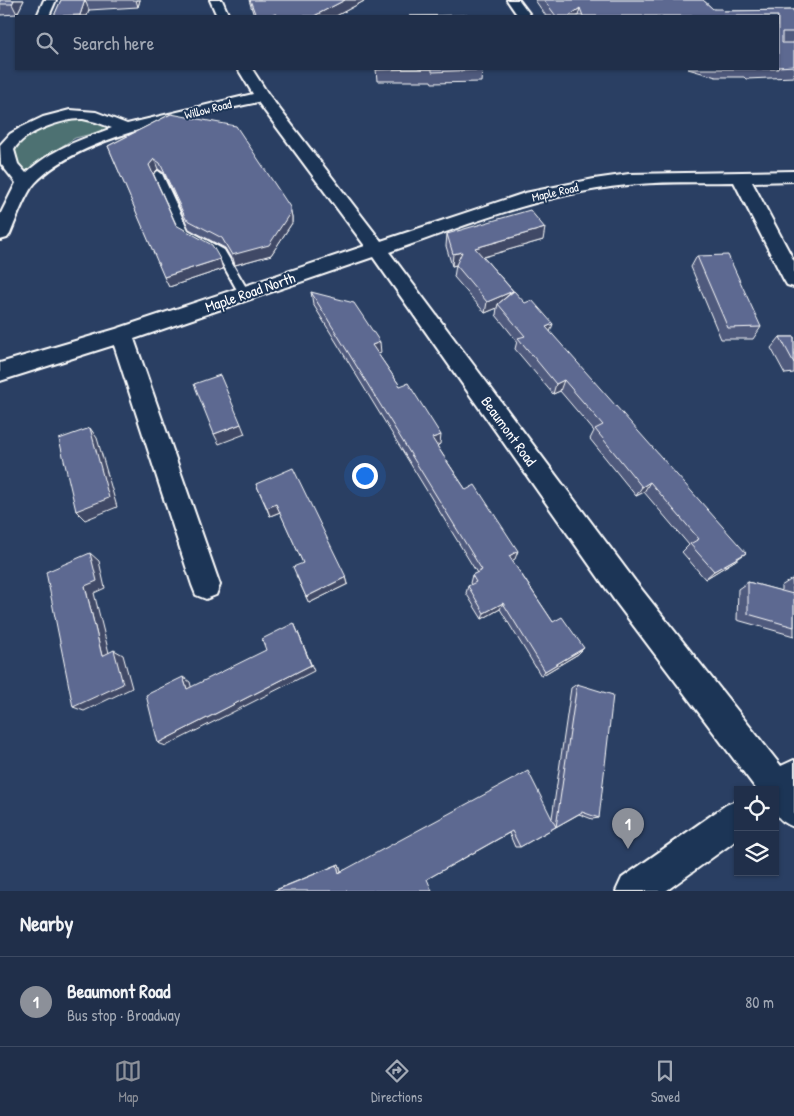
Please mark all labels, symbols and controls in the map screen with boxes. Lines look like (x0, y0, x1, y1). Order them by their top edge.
search box (15, 15, 779, 70)
icon: search (33, 29, 61, 57)
text: Search here (73, 30, 154, 56)
street label: Willow Road (183, 95, 234, 123)
street label: Maple Road (530, 178, 580, 206)
street label: Maple Road North (202, 267, 298, 317)
street label: Beaumont Road (476, 392, 542, 470)
your location (352, 463, 378, 489)
map controls (734, 786, 779, 876)
button: locate (734, 786, 779, 831)
pin: 1 (612, 808, 644, 849)
button: layers (734, 831, 779, 876)
text: Nearby (20, 909, 73, 938)
text: Beaumont Road (67, 978, 170, 1004)
text: 1 (33, 991, 39, 1013)
text: 80 m (745, 991, 774, 1013)
text: Bus stop · Broadway (67, 1004, 181, 1026)
tab: Map (114, 1057, 142, 1106)
tab: Directions (371, 1057, 422, 1106)
tab: Saved (651, 1057, 680, 1106)

